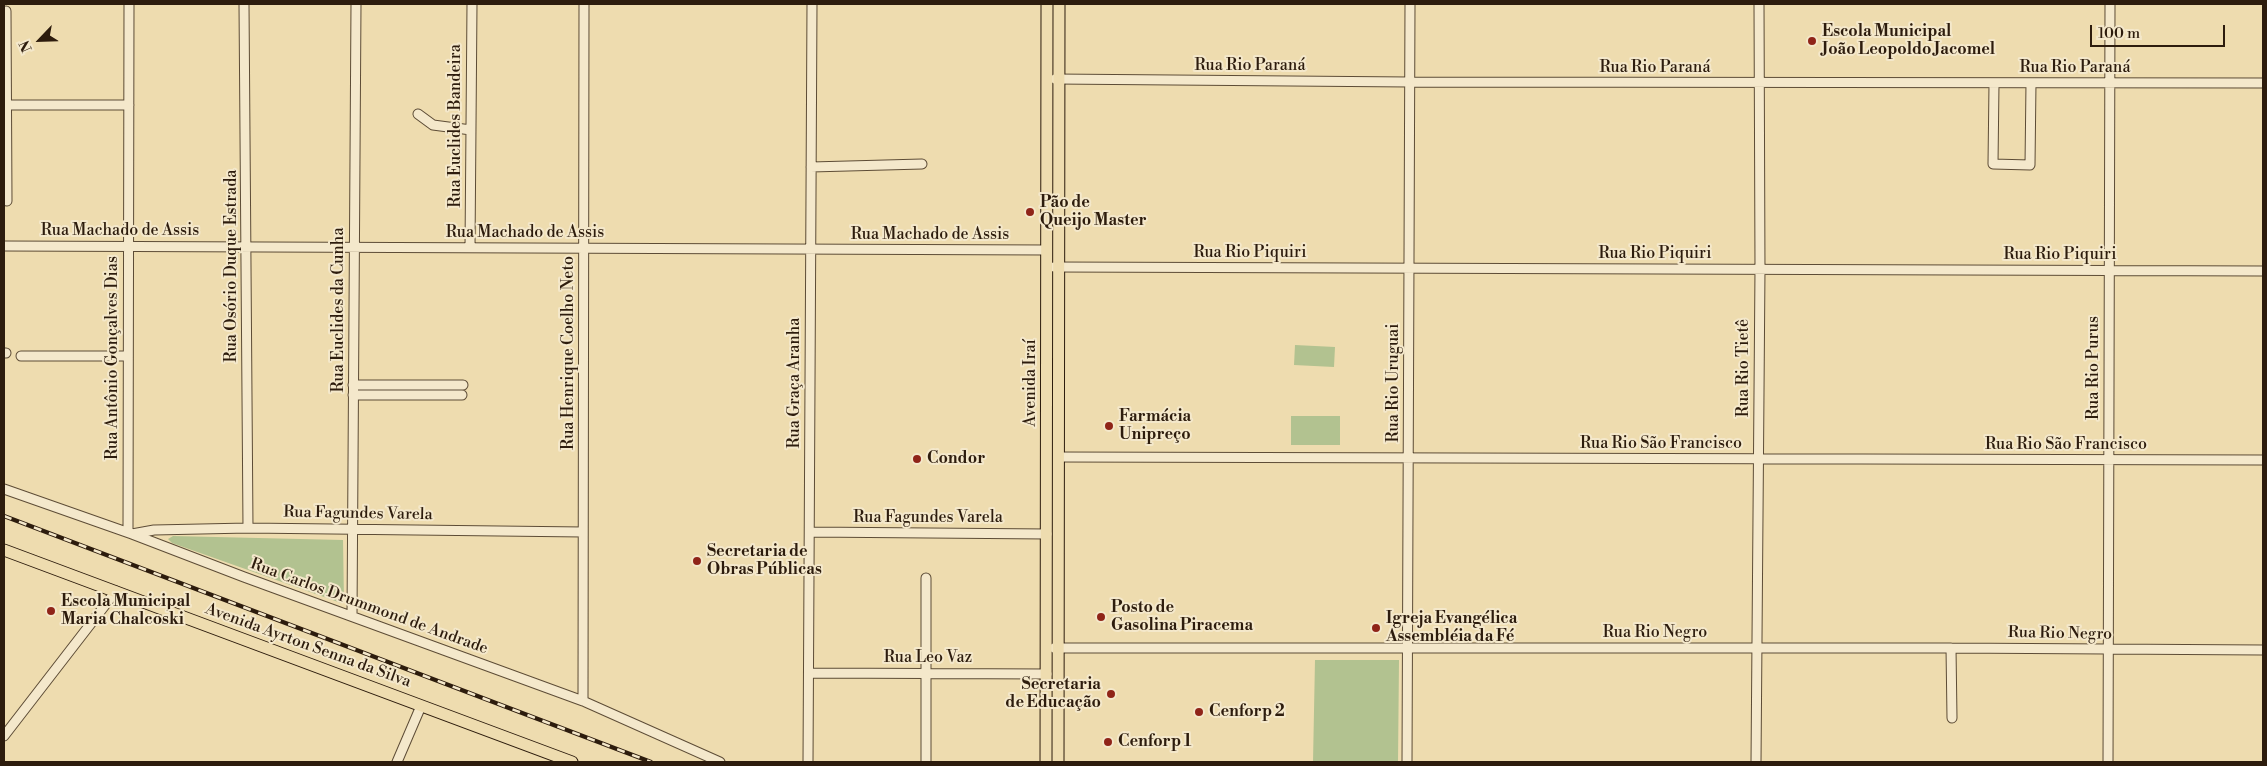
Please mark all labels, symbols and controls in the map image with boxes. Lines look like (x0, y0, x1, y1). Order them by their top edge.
north arrow (15, 15, 65, 65)
scale bar (2092, 15, 2227, 47)
place label: Escola Municipal João Leopoldo Jacomel (1822, 22, 1995, 60)
text: 100 m (2098, 24, 2140, 43)
marker: Escola Municipal João Leopoldo Jacomel (1806, 35, 1818, 47)
text: N (16, 37, 37, 55)
street label: Rua Euclides Bandeira (446, 44, 466, 208)
street label: Rua Rio Paraná (1195, 56, 1305, 76)
street label: Rua Rio Paraná (1600, 58, 1710, 78)
street label: Rua Rio Paraná (2020, 58, 2130, 78)
street label: Rua Osório Duque Estrada (222, 170, 242, 362)
place label: Pão de Queijo Master (1040, 193, 1147, 231)
marker: Pão de Queijo Master (1024, 206, 1036, 218)
street label: Rua Machado de Assis (41, 221, 199, 241)
street label: Rua Machado de Assis (446, 223, 604, 243)
street label: Rua Machado de Assis (851, 225, 1009, 245)
street label: Rua Euclides da Cunha (329, 228, 349, 392)
street label: Rua Rio Piquiri (1193, 243, 1307, 263)
street label: Rua Rio Piquiri (1598, 244, 1712, 264)
street label: Rua Rio Piquiri (2003, 245, 2117, 265)
street label: Rua Antônio Gonçalves Dias (103, 256, 123, 460)
street label: Rua Henrique Coelho Neto (559, 256, 579, 450)
street label: Rua Rio Purus (2084, 316, 2104, 420)
street label: Rua Graça Aranha (785, 318, 805, 448)
street label: Rua Rio Tietê (1734, 319, 1754, 417)
street label: Rua Rio Uruguai (1384, 324, 1404, 442)
street label: Avenida Iraí (1021, 339, 1041, 427)
place label: Farmácia Unipreço (1119, 407, 1191, 445)
marker: Farmácia Unipreço (1103, 420, 1115, 432)
street label: Rua Rio São Francisco (1580, 434, 1742, 454)
street label: Rua Rio São Francisco (1985, 435, 2147, 455)
place label: Condor (927, 449, 985, 469)
marker: Condor (911, 453, 923, 465)
street label: Rua Fagundes Varela (283, 503, 433, 525)
street label: Rua Fagundes Varela (853, 508, 1003, 528)
place label: Secretaria de Obras Públicas (707, 542, 822, 580)
street label: Rua Carlos Drummond de Andrade (248, 555, 490, 659)
marker: Secretaria de Obras Públicas (691, 555, 703, 567)
place label: Escola Municipal Maria Chalcoski (61, 592, 190, 630)
place label: Posto de Gasolina Piracema (1111, 598, 1253, 636)
street label: Avenida Ayrton Senna da Silva (203, 600, 413, 692)
marker: Escola Municipal Maria Chalcoski (45, 605, 57, 617)
place label: Igreja Evangélica Assembléia da Fé (1386, 609, 1517, 647)
marker: Posto de Gasolina Piracema (1095, 611, 1107, 623)
marker: Igreja Evangélica Assembléia da Fé (1370, 622, 1382, 634)
street label: Rua Rio Negro (1603, 623, 1707, 643)
street label: Rua Rio Negro (2008, 623, 2112, 645)
street label: Rua Leo Vaz (884, 648, 972, 668)
place label: Secretaria de Educação (1005, 675, 1101, 713)
marker: Secretaria de Educação (1105, 688, 1117, 700)
place label: Cenforp 2 (1209, 702, 1285, 722)
marker: Cenforp 2 (1193, 706, 1205, 718)
place label: Cenforp 1 (1118, 732, 1191, 752)
marker: Cenforp 1 (1102, 736, 1114, 748)

